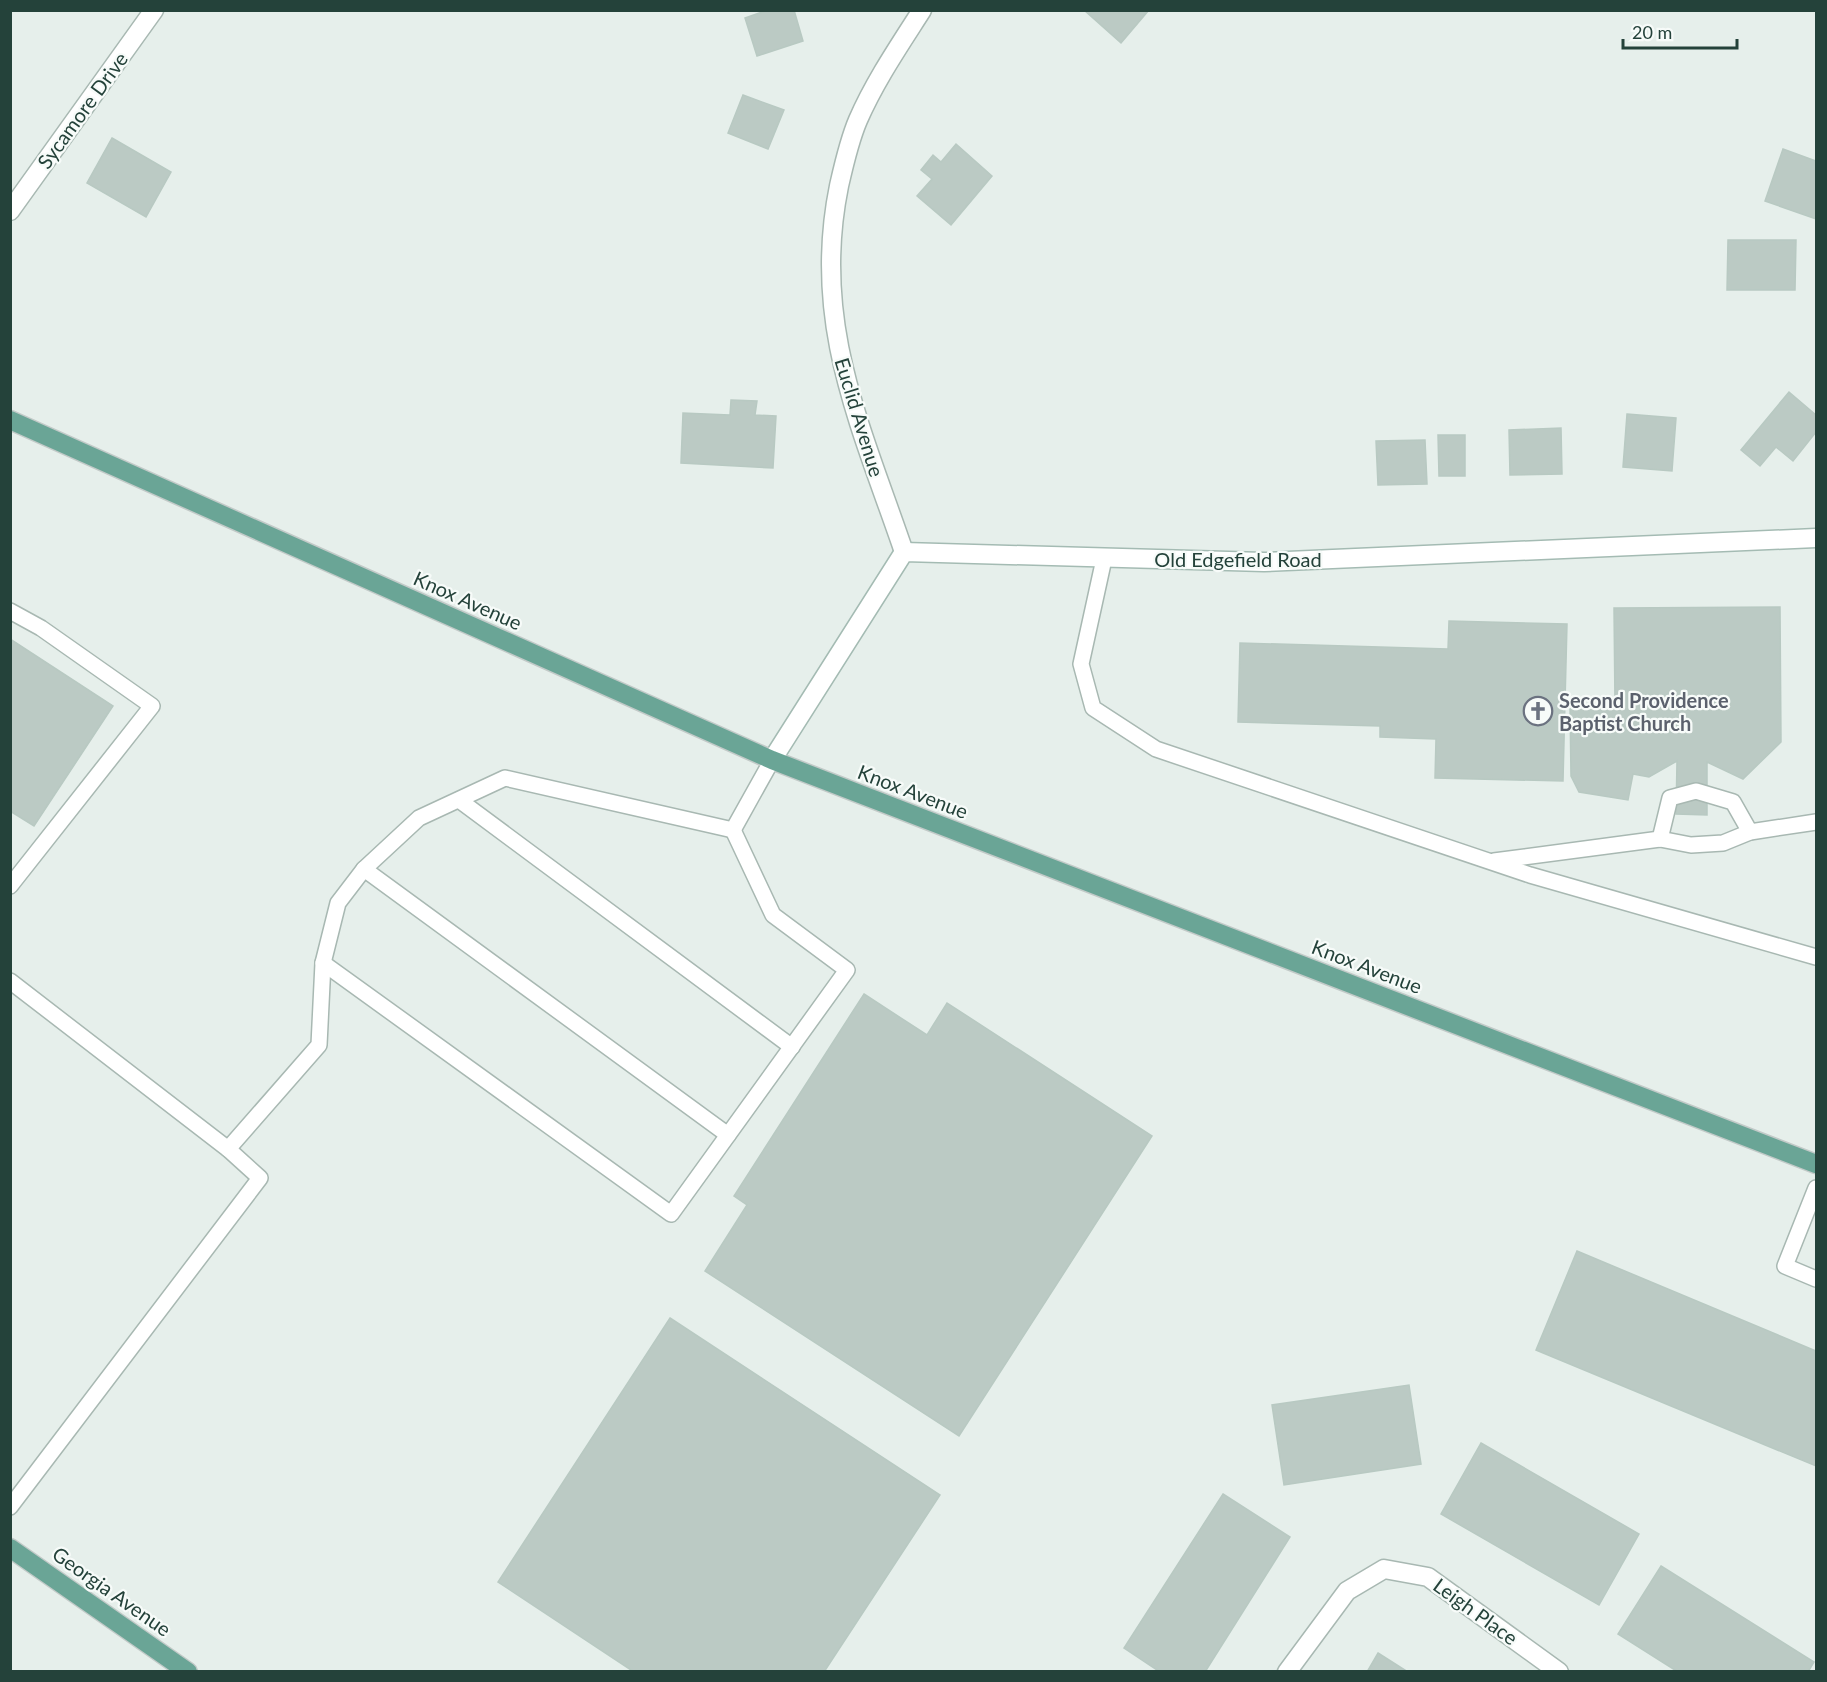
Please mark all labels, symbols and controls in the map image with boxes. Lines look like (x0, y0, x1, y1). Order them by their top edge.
scale bar (1623, 12, 1737, 50)
text: 20 m (1632, 21, 1672, 43)
street label: Sycamore Drive (32, 47, 132, 173)
street label: Euclid Avenue (831, 355, 889, 479)
street label: Old Edgefield Road (1154, 547, 1322, 571)
street label: Knox Avenue (410, 565, 526, 635)
place label: Second Providence Baptist Church (1559, 688, 1729, 735)
church icon: Second Providence Baptist Church (1522, 695, 1554, 727)
street label: Knox Avenue (855, 759, 971, 823)
street label: Knox Avenue (1309, 934, 1425, 998)
street label: Georgia Avenue (48, 1541, 176, 1641)
street label: Leigh Place (1429, 1572, 1523, 1650)

